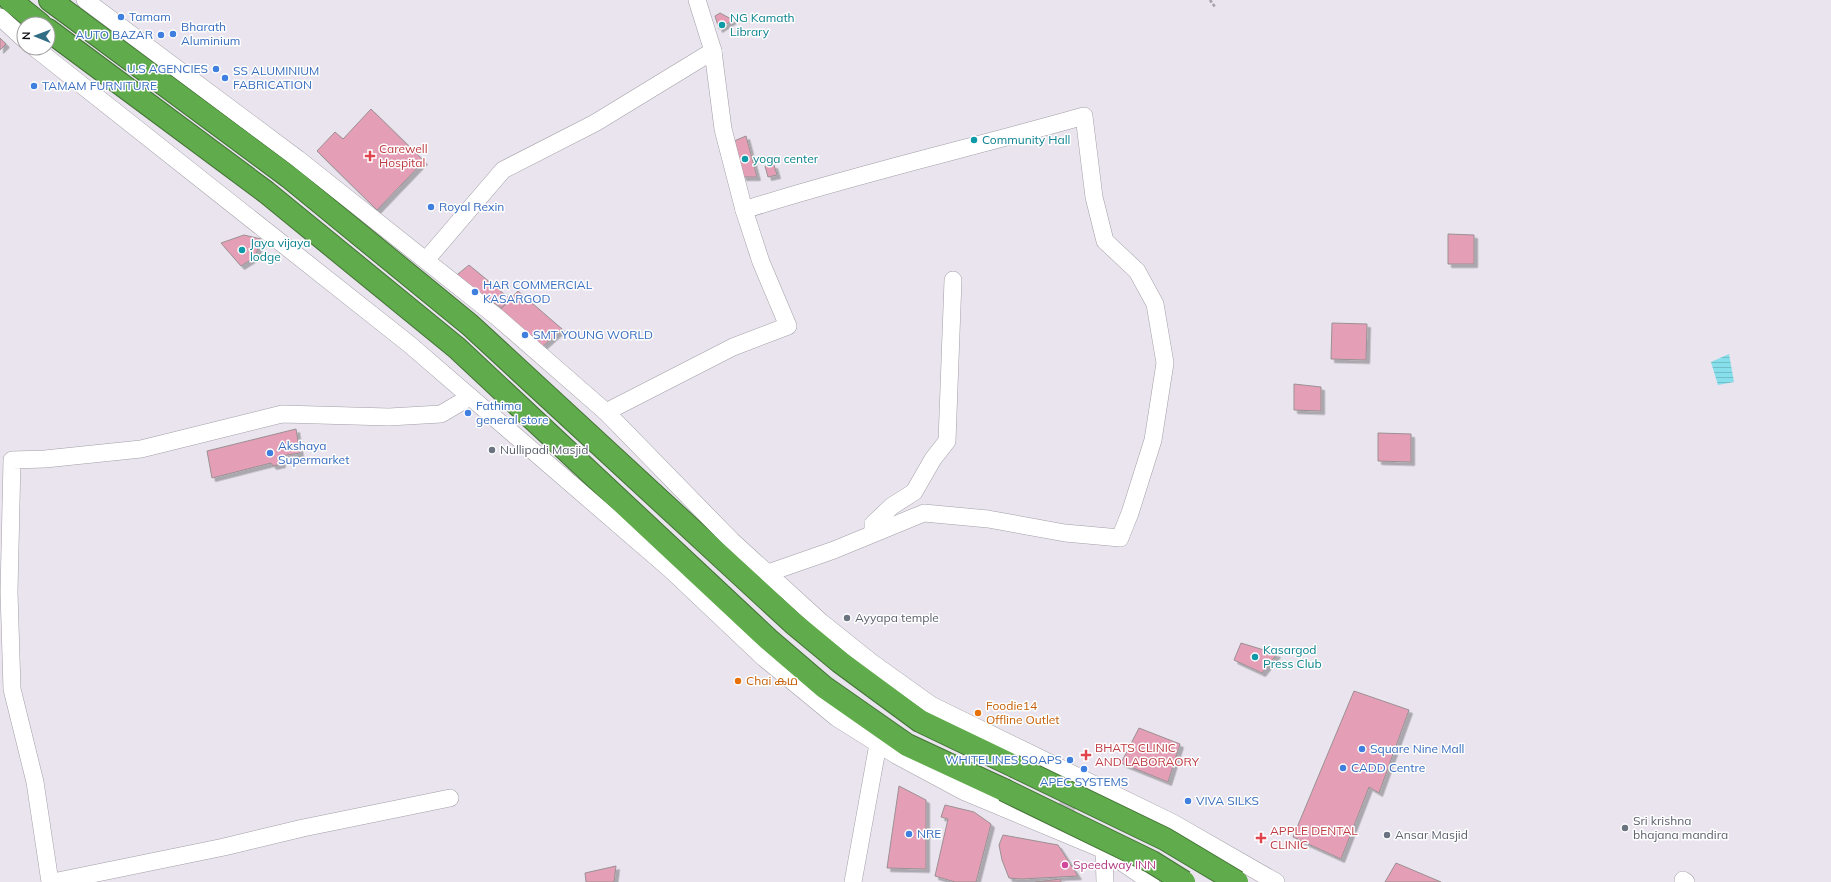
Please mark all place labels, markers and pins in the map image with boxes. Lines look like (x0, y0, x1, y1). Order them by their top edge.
place label: Tamam (129, 9, 171, 24)
place label: NG Kamath Library (730, 10, 795, 39)
marker: Tamam (116, 12, 126, 22)
place label: Bharath Aluminium (181, 19, 240, 48)
marker: NG Kamath Library (717, 20, 727, 30)
place label: AUTO BAZAR (75, 27, 153, 42)
marker: Bharath Aluminium (168, 29, 178, 39)
marker: AUTO BAZAR (156, 30, 166, 40)
place label: U.S AGENCIES (127, 61, 208, 76)
place label: SS ALUMINIUM FABRICATION (233, 63, 319, 92)
marker: U.S AGENCIES (211, 64, 221, 74)
marker: SS ALUMINIUM FABRICATION (220, 73, 230, 83)
place label: TAMAM FURNITURE (42, 78, 157, 93)
marker: TAMAM FURNITURE (29, 81, 39, 91)
place label: Community Hall (982, 132, 1070, 147)
marker: Community Hall (969, 135, 979, 145)
place label: Carewell Hospital (379, 141, 428, 170)
marker: Carewell Hospital (364, 150, 376, 162)
place label: yoga center (753, 151, 819, 166)
marker: yoga center (740, 154, 750, 164)
place label: Royal Rexin (439, 199, 504, 214)
marker: Royal Rexin (426, 202, 436, 212)
place label: Jaya vijaya lodge (250, 235, 310, 264)
marker: Jaya vijaya lodge (237, 245, 247, 255)
place label: HAR COMMERCIAL KASARGOD (483, 277, 593, 306)
marker: HAR COMMERCIAL KASARGOD (470, 287, 480, 297)
place label: SMT YOUNG WORLD (533, 327, 653, 342)
marker: SMT YOUNG WORLD (520, 330, 530, 340)
place label: Fathima general store (476, 398, 549, 427)
marker: Fathima general store (463, 408, 473, 418)
place label: Akshaya Supermarket (278, 438, 349, 467)
place label: Nullipadi Masjid (500, 442, 588, 457)
marker: Nullipadi Masjid (487, 445, 497, 455)
marker: Akshaya Supermarket (265, 448, 275, 458)
place label: Ayyapa temple (855, 610, 939, 625)
marker: Ayyapa temple (842, 613, 852, 623)
place label: Kasargod Press Club (1263, 642, 1322, 671)
marker: Kasargod Press Club (1250, 652, 1260, 662)
place label: Chai കഥ (746, 673, 798, 688)
marker: Chai കഥ (733, 676, 743, 686)
place label: Foodie14 Offline Outlet (986, 698, 1060, 727)
marker: Foodie14 Offline Outlet (973, 708, 983, 718)
place label: BHATS CLINIC AND LABORAORY (1095, 740, 1200, 769)
place label: Square Nine Mall (1370, 741, 1464, 756)
marker: Square Nine Mall (1357, 744, 1367, 754)
marker: BHATS CLINIC AND LABORAORY (1080, 749, 1092, 761)
place label: WHITELINES SOAPS (945, 752, 1062, 767)
marker: WHITELINES SOAPS (1065, 755, 1075, 765)
place label: CADD Centre (1351, 760, 1425, 775)
marker: CADD Centre (1338, 763, 1348, 773)
marker: APEC SYSTEMS (1079, 764, 1089, 774)
place label: APEC SYSTEMS (1040, 774, 1128, 789)
place label: VIVA SILKS (1196, 793, 1259, 808)
marker: VIVA SILKS (1183, 796, 1193, 806)
place label: Sri krishna bhajana mandira (1633, 813, 1728, 842)
place label: APPLE DENTAL CLINIC (1270, 823, 1358, 852)
marker: Sri krishna bhajana mandira (1620, 823, 1630, 833)
place label: NRE (917, 826, 941, 841)
place label: Ansar Masjid (1395, 827, 1468, 842)
marker: NRE (904, 829, 914, 839)
marker: Ansar Masjid (1382, 830, 1392, 840)
marker: APPLE DENTAL CLINIC (1255, 832, 1267, 844)
place label: Speedway INN (1073, 857, 1156, 872)
marker: Speedway INN (1060, 860, 1070, 870)

